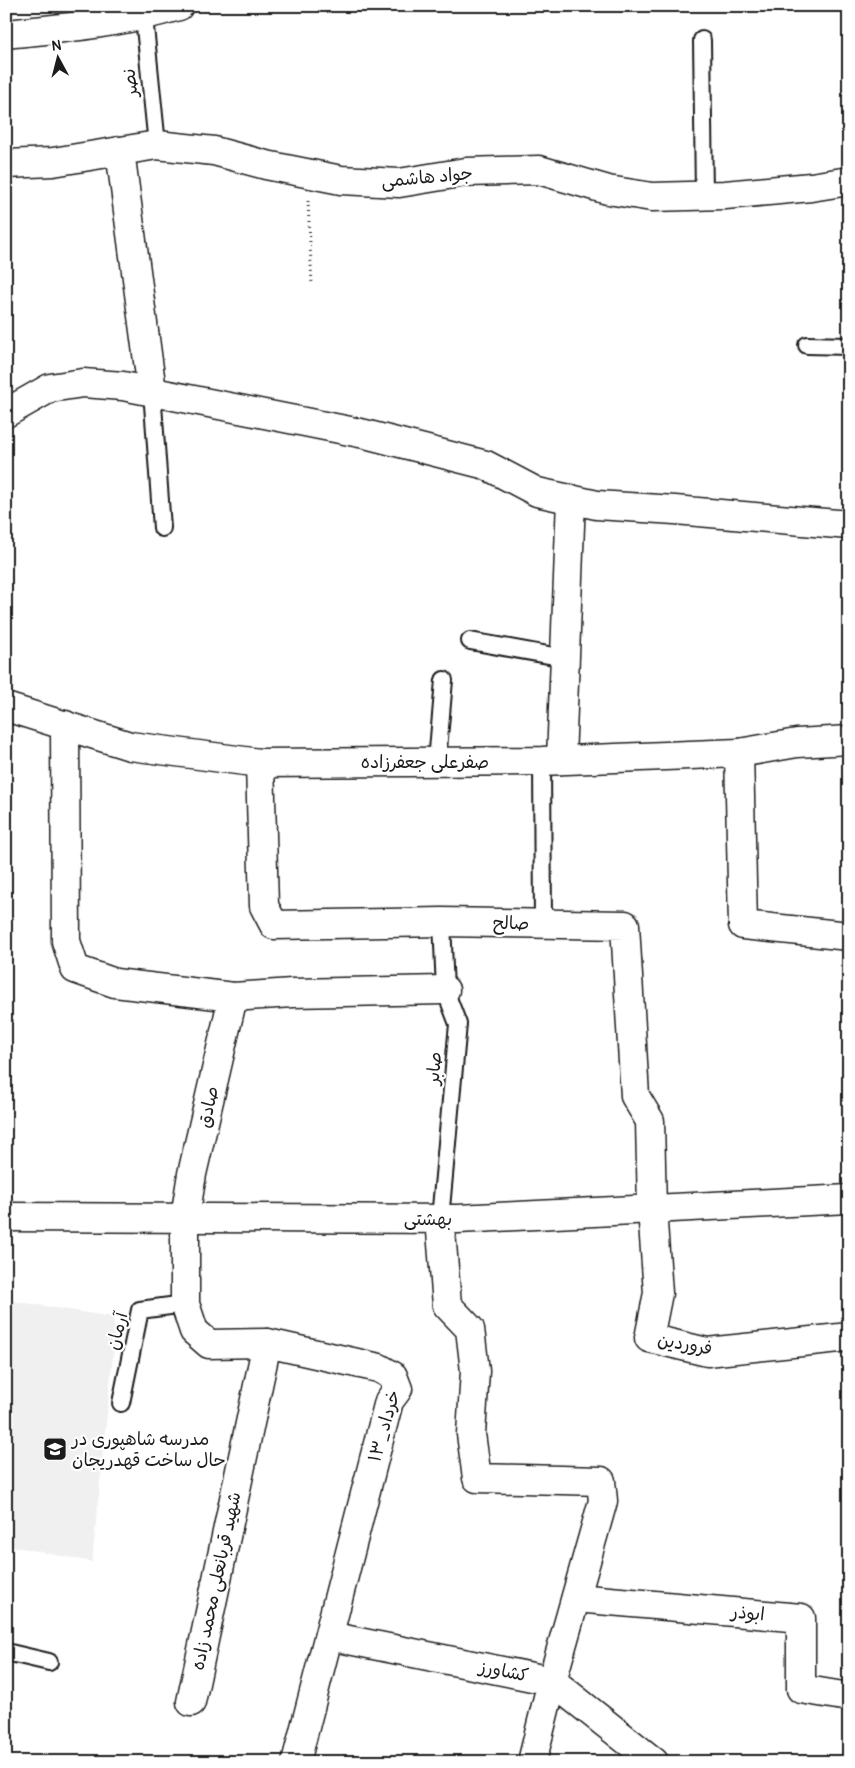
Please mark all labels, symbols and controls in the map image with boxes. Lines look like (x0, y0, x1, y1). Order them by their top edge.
north arrow (32, 32, 82, 82)
text: N (51, 37, 62, 55)
street label: نصر (118, 68, 144, 100)
street label: جواد هاشمی (380, 162, 474, 193)
street label: صفرعلی جعفرزاده (361, 751, 489, 774)
street label: صالح (493, 912, 529, 935)
street label: صابر (421, 1051, 447, 1087)
street label: صادق (193, 1084, 224, 1130)
street label: بهشتی (404, 1208, 452, 1231)
street label: آرمان (101, 1308, 134, 1352)
street label: فروردین (656, 1328, 714, 1361)
street label: ۱۳_خرداد (363, 1388, 406, 1465)
place label: مدرسه شاهپوری در حال ساخت قهدریجان (70, 1428, 226, 1472)
school or university icon: مدرسه شاهپوری در حال ساخت قهدریجان (42, 1436, 68, 1462)
street label: شهید قربانعلی محمد زاده (186, 1490, 247, 1672)
street label: ابوذر (728, 1600, 766, 1626)
street label: کشاورز (475, 1655, 531, 1688)

